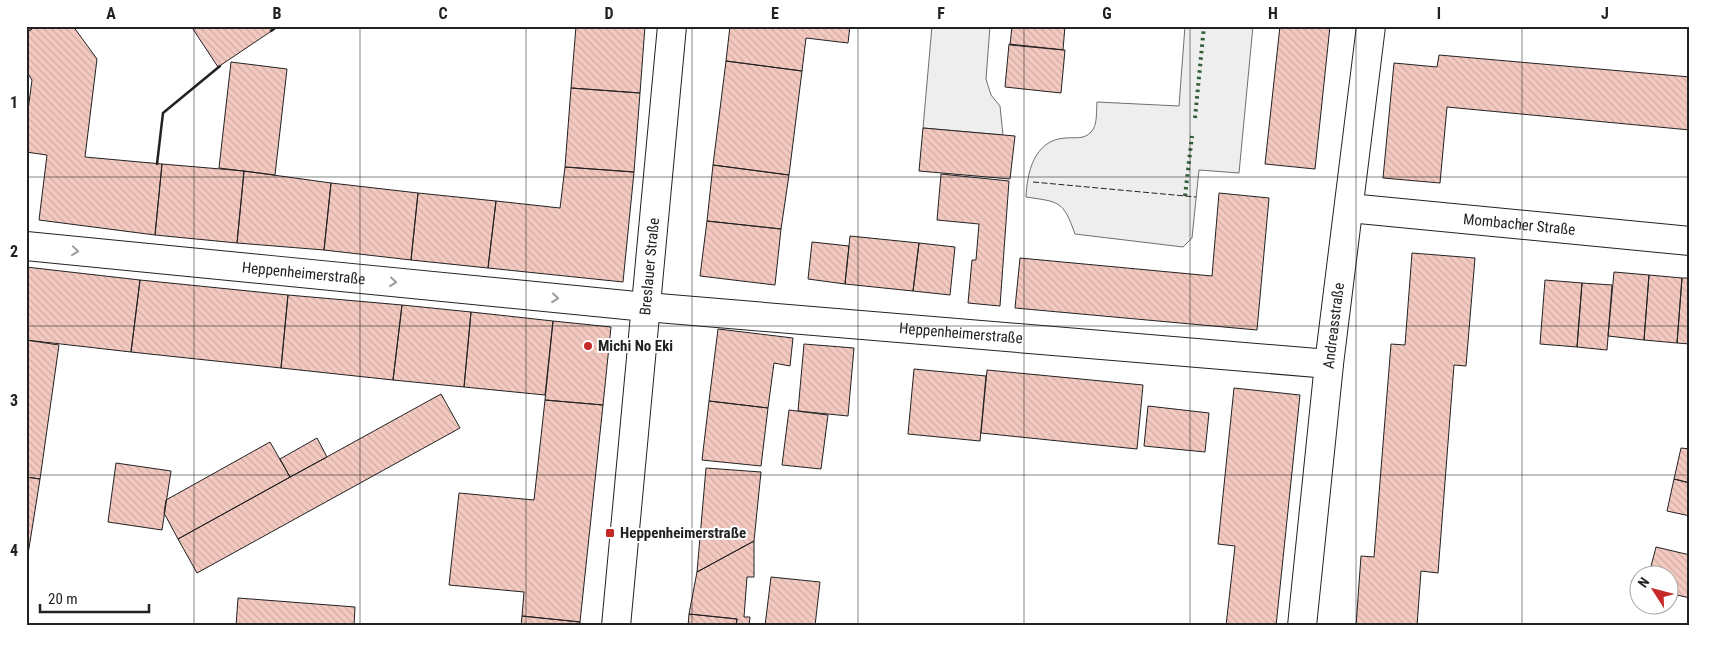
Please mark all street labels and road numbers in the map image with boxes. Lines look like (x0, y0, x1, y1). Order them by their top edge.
street label: Mombacher Straße (1462, 210, 1576, 239)
street label: Breslauer Straße (636, 217, 663, 316)
street label: Heppenheimerstraße (241, 258, 366, 288)
street label: Andreasstraße (1320, 282, 1348, 370)
street label: Heppenheimerstraße (899, 319, 1023, 347)

